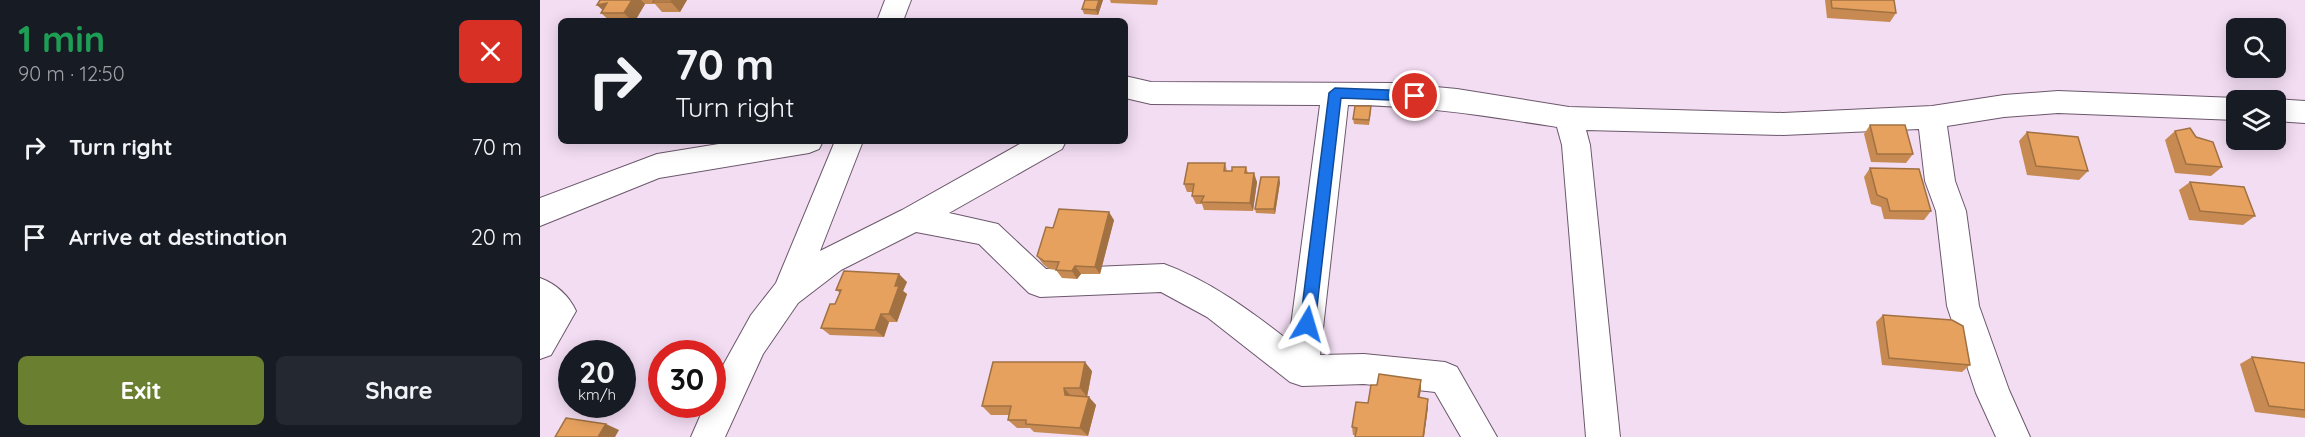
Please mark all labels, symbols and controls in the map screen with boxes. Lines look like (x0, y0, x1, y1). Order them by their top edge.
text: 1 min (18, 16, 105, 61)
map controls (2226, 18, 2286, 150)
button: search (2226, 18, 2286, 78)
button: close (459, 20, 522, 83)
text: 70 m (675, 38, 774, 91)
icon: right (576, 42, 654, 120)
text: 90 m · 12:50 (18, 61, 125, 86)
pin (1389, 70, 1440, 121)
icon: arrive (1398, 79, 1431, 112)
text: Turn right (675, 90, 794, 124)
button: layers (2226, 90, 2286, 150)
icon: right (18, 131, 51, 164)
text: Turn right (69, 133, 173, 161)
text: 70 m (472, 133, 522, 161)
icon: arrive (18, 221, 51, 254)
text: Arrive at destination (69, 223, 287, 251)
text: 20 m (471, 223, 522, 251)
position arrow (1275, 292, 1339, 356)
speed limit sign: 30 (648, 340, 726, 418)
text: 20 (579, 353, 615, 391)
button: Exit (18, 356, 264, 425)
button: Share (276, 356, 522, 425)
text: km/h (578, 385, 616, 404)

